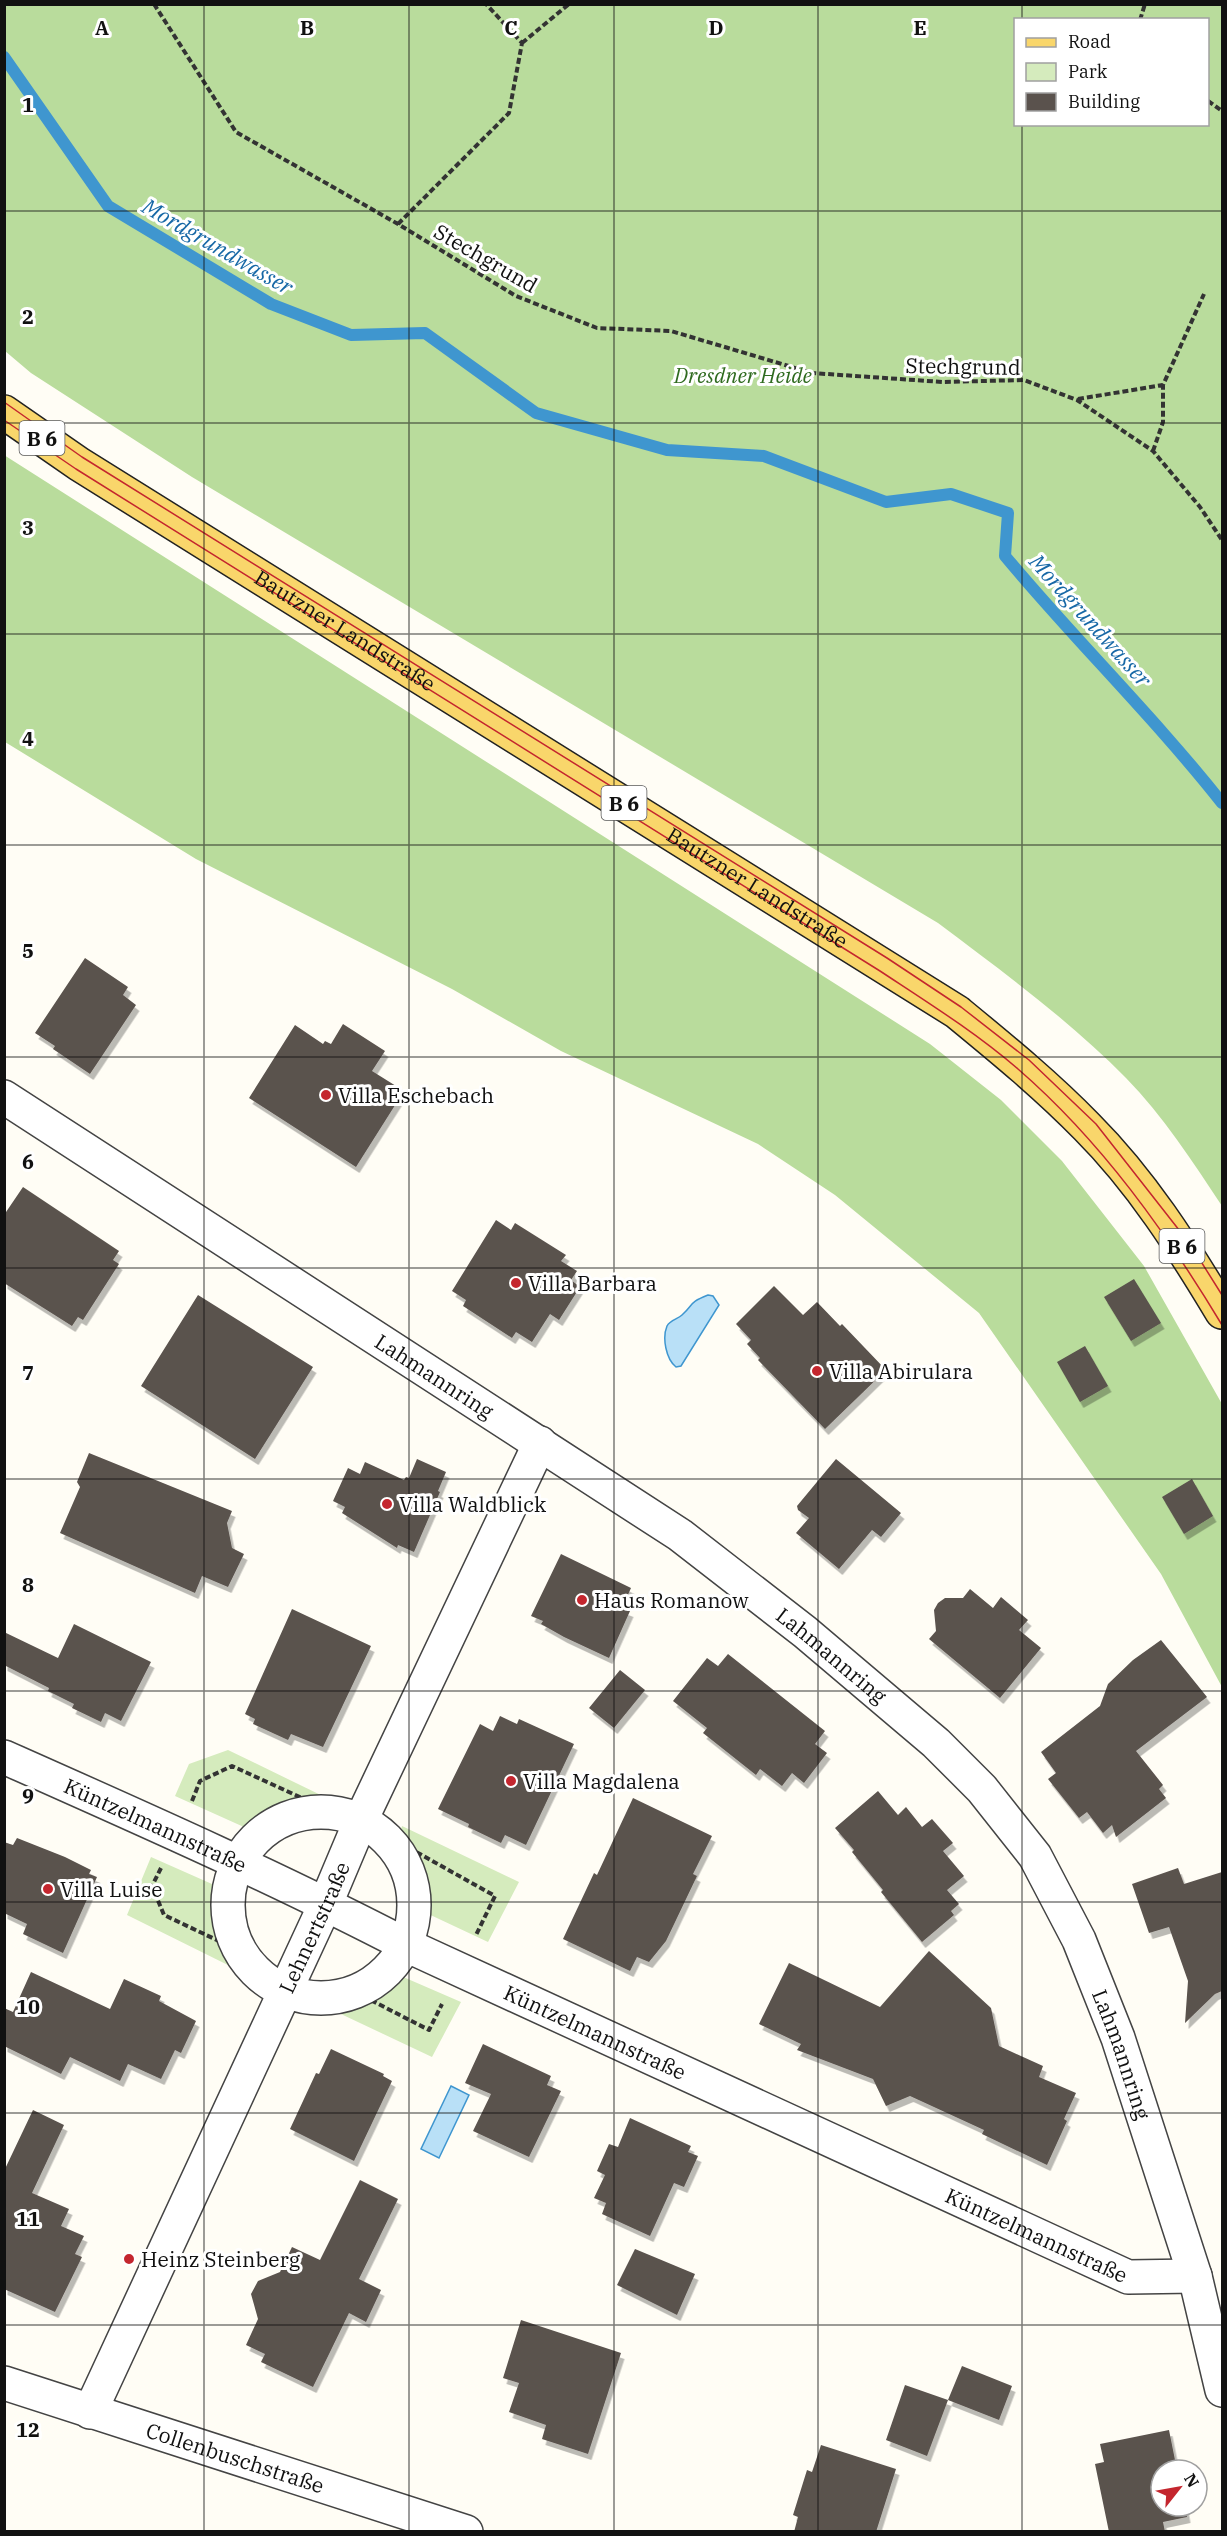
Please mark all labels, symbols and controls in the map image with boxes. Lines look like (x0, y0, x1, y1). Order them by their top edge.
text: A (95, 14, 109, 41)
text: B (300, 14, 314, 41)
text: C (504, 14, 518, 41)
text: D (708, 14, 724, 41)
text: E (913, 14, 927, 41)
legend (1014, 18, 1209, 126)
text: Road (1068, 30, 1111, 53)
text: Park (1068, 60, 1108, 83)
text: Building (1068, 90, 1140, 113)
text: 1 (22, 91, 34, 118)
water label: Mordgrundwasser (137, 191, 300, 302)
street label: Stechgrund (429, 217, 543, 299)
text: 2 (22, 303, 34, 330)
street label: Stechgrund (905, 351, 1021, 381)
park label: Dresdner Heide (673, 361, 813, 389)
road number: B 6 (20, 421, 64, 455)
text: 3 (22, 514, 34, 541)
water label: Mordgrundwasser (1023, 547, 1159, 694)
street label: Bautzner Landstraße (249, 563, 441, 697)
text: 4 (22, 725, 34, 752)
road number: B 6 (602, 786, 646, 820)
street label: Bautzner Landstraße (662, 820, 853, 955)
text: 5 (22, 937, 34, 964)
place label: Villa Eschebach (338, 1081, 494, 1109)
marker: Villa Eschebach (319, 1088, 333, 1102)
text: 6 (22, 1148, 34, 1175)
road number: B 6 (1160, 1229, 1204, 1263)
place label: Villa Barbara (528, 1269, 657, 1297)
marker: Villa Barbara (509, 1276, 523, 1290)
street label: Lahmannring (370, 1327, 500, 1425)
place label: Villa Abirulara (829, 1357, 973, 1385)
text: 7 (22, 1359, 34, 1386)
marker: Villa Abirulara (810, 1364, 824, 1378)
place label: Villa Waldblick (399, 1490, 547, 1518)
marker: Villa Waldblick (380, 1497, 394, 1511)
text: 8 (22, 1571, 34, 1598)
place label: Haus Romanow (594, 1586, 749, 1614)
marker: Haus Romanow (575, 1593, 589, 1607)
street label: Lahmannring (770, 1601, 893, 1710)
place label: Villa Magdalena (523, 1767, 680, 1795)
street label: Küntzelmannstraße (60, 1771, 251, 1879)
marker: Villa Magdalena (504, 1774, 518, 1788)
text: 9 (22, 1782, 34, 1809)
street label: Lehnertstraße (272, 1857, 356, 1998)
place label: Villa Luise (60, 1875, 162, 1903)
marker: Villa Luise (41, 1882, 55, 1896)
street label: Küntzelmannstraße (499, 1978, 691, 2086)
street label: Lahmannring (1086, 1985, 1158, 2124)
text: 10 (16, 1993, 40, 2020)
street label: Küntzelmannstraße (941, 2181, 1132, 2289)
text: 11 (16, 2205, 40, 2232)
place label: Heinz Steinberg (141, 2245, 301, 2273)
marker: Heinz Steinberg (122, 2252, 136, 2266)
text: 12 (16, 2416, 40, 2443)
street label: Collenbuschstraße (143, 2416, 328, 2499)
north arrow (1149, 2458, 1209, 2518)
text: N (1180, 2470, 1204, 2491)

